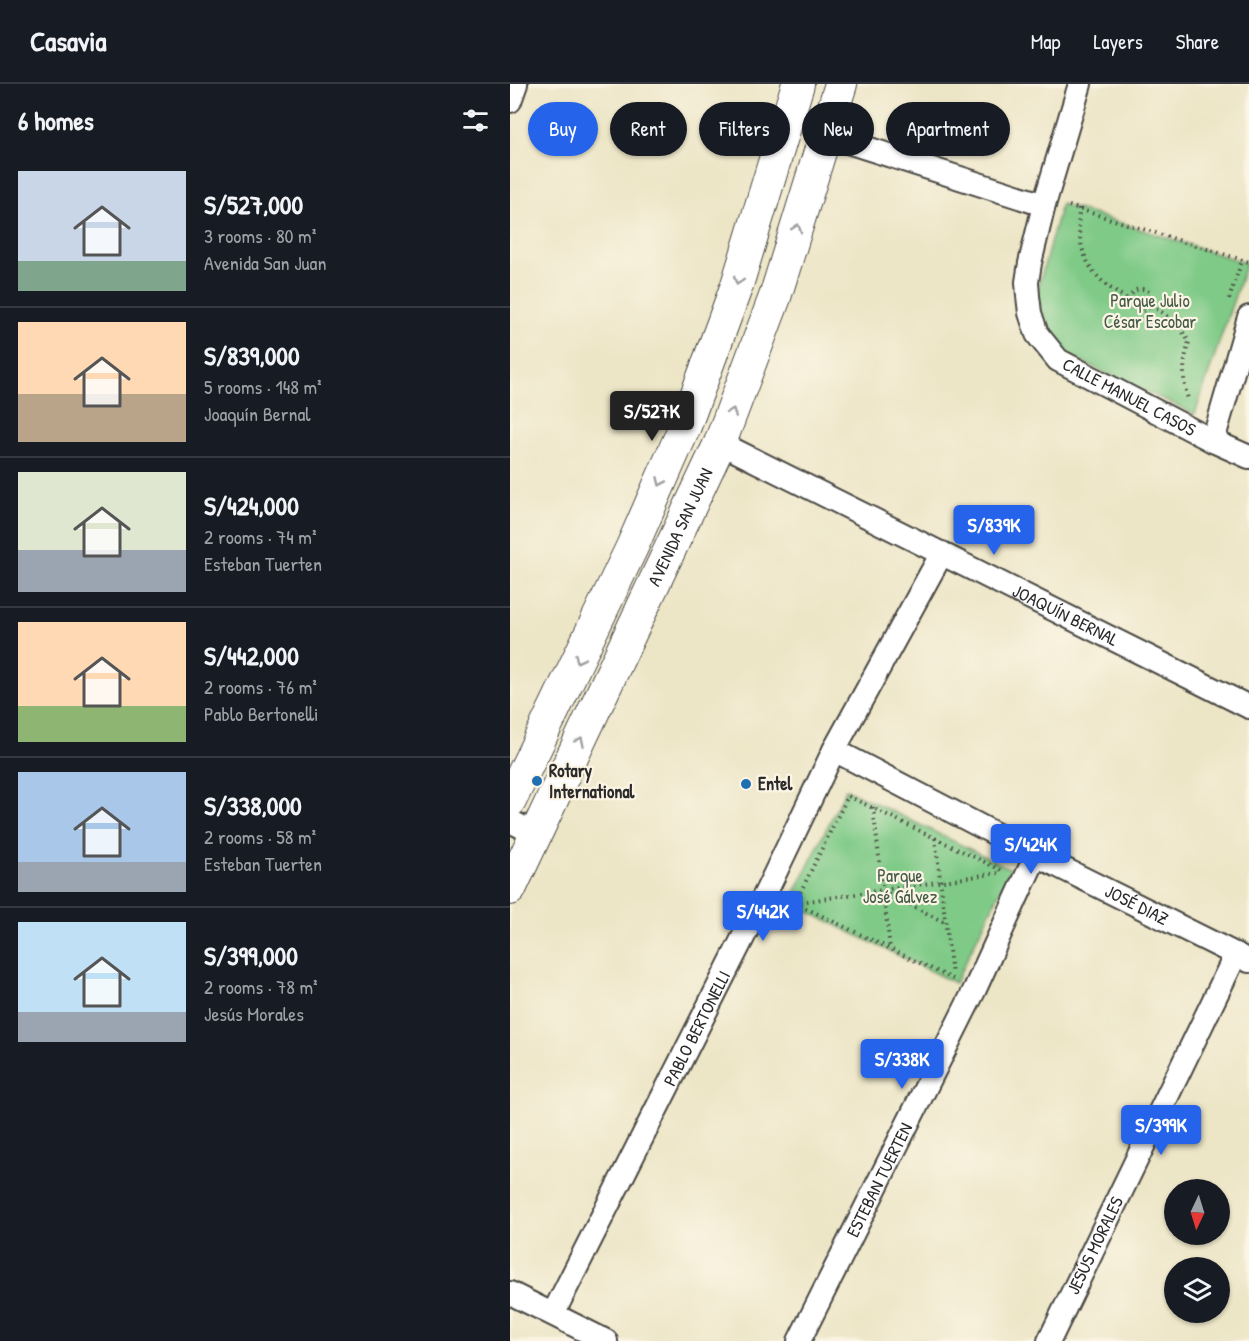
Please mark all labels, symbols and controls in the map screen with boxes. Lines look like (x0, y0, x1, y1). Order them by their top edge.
text: Casavia (30, 22, 107, 60)
text: Map (1031, 27, 1060, 56)
text: Layers (1093, 27, 1143, 56)
text: Share (1176, 27, 1219, 56)
chip: Buy (528, 102, 598, 156)
chip: Rent (610, 102, 687, 156)
chip: Filters (699, 102, 790, 156)
chip: New (802, 102, 874, 156)
chip: Apartment (886, 102, 1010, 156)
text: 6 homes (18, 103, 94, 138)
icon: filters (459, 104, 492, 137)
text: S/527,000 (204, 187, 303, 222)
icon: home (66, 195, 138, 267)
text: 3 rooms · 80 m² (204, 222, 316, 249)
one-way arrow (790, 223, 802, 234)
text: Avenida San Juan (204, 249, 326, 276)
one-way arrow (733, 275, 746, 285)
park label: Parque Julio César Escobar (1104, 288, 1196, 334)
text: S/839,000 (204, 338, 300, 373)
icon: home (66, 346, 138, 418)
street label: CALLE MANUEL CASOS (1058, 352, 1200, 442)
text: 5 rooms · 148 m² (204, 373, 322, 400)
pin: S/527K (603, 391, 701, 442)
text: S/527K (624, 397, 680, 424)
text: Joaquín Bernal (204, 400, 311, 427)
one-way arrow (725, 407, 737, 418)
street label: AVENIDA SAN JUAN (641, 464, 719, 590)
one-way arrow (656, 476, 668, 487)
text: S/424,000 (204, 488, 299, 523)
icon: home (66, 496, 138, 568)
pin: S/839K (945, 505, 1043, 556)
text: S/839K (967, 511, 1021, 538)
text: 2 rooms · 74 m² (204, 523, 316, 550)
text: Esteban Tuerten (204, 550, 322, 577)
street label: JOAQUÍN BERNAL (1008, 578, 1123, 652)
text: S/442,000 (204, 638, 299, 673)
icon: home (66, 646, 138, 718)
one-way arrow (574, 652, 586, 663)
text: 2 rooms · 76 m² (204, 673, 317, 700)
text: Pablo Bertonelli (204, 700, 319, 727)
one-way arrow (572, 737, 584, 748)
place label: Rotary International (549, 758, 636, 804)
place label: Entel (758, 771, 793, 796)
marker: Rotary International (530, 774, 544, 788)
marker: Entel (739, 777, 753, 791)
text: S/338,000 (204, 788, 302, 823)
icon: home (66, 796, 138, 868)
text: 2 rooms · 58 m² (204, 823, 316, 850)
pin: S/424K (982, 824, 1080, 875)
text: S/424K (1005, 830, 1057, 857)
text: Esteban Tuerten (204, 850, 322, 877)
park label: Parque José Gálvez (863, 863, 938, 909)
street label: JOSÉ DIAZ (1101, 878, 1173, 931)
pin: S/442K (714, 891, 812, 942)
text: S/442K (737, 897, 789, 924)
text: S/399,000 (204, 938, 298, 973)
icon: home (66, 946, 138, 1018)
street label: PABLO BERTONELLI (657, 966, 736, 1090)
text: 2 rooms · 78 m² (204, 973, 318, 1000)
text: Jesús Morales (204, 1000, 304, 1027)
pin: S/338K (853, 1039, 951, 1090)
text: S/338K (875, 1045, 929, 1072)
pin: S/399K (1112, 1105, 1210, 1156)
text: S/399K (1135, 1111, 1187, 1138)
street label: ESTEBAN TUERTEN (840, 1118, 918, 1241)
north arrow (1164, 1179, 1230, 1245)
map controls (1164, 1179, 1230, 1323)
street label: JESÚS MORALES (1060, 1192, 1129, 1298)
button: layers (1164, 1257, 1230, 1323)

